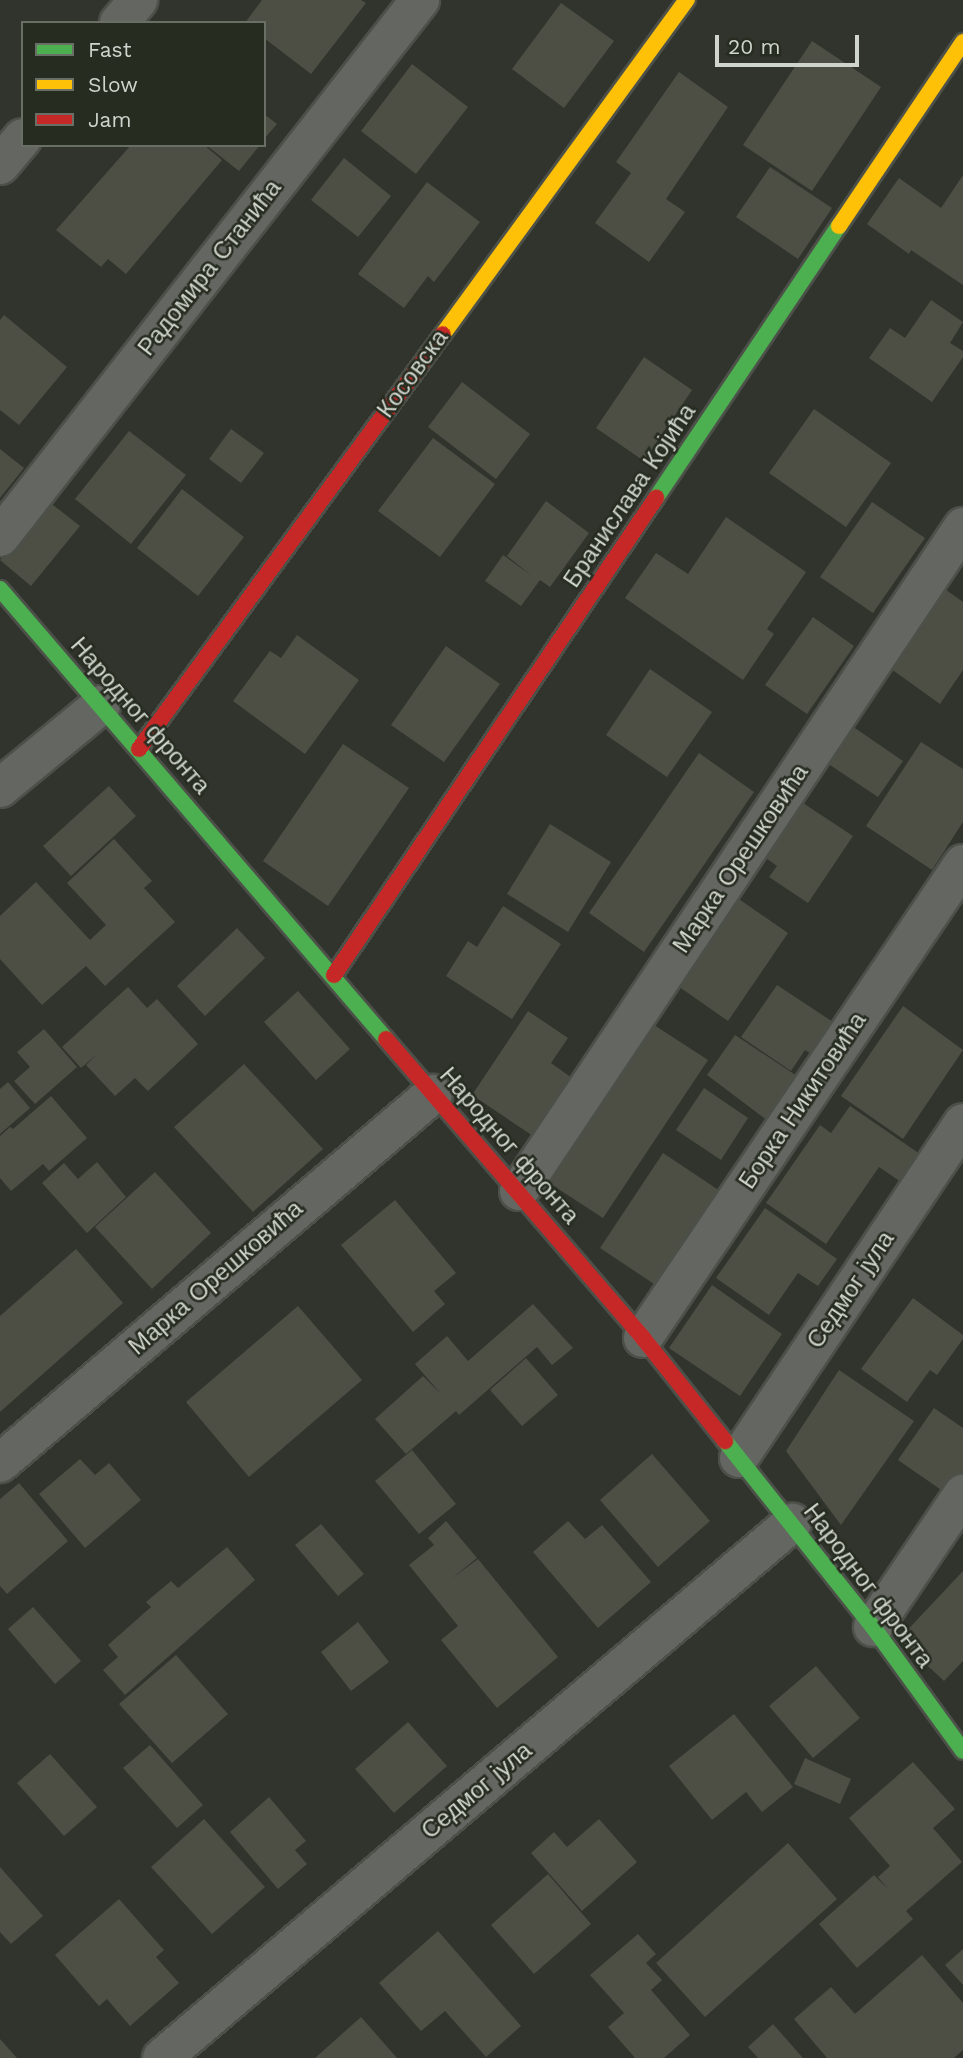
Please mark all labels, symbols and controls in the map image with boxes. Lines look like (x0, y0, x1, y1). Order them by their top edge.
legend (21, 21, 266, 147)
scale bar (718, 21, 862, 65)
text: 20 m (728, 34, 780, 59)
text: Fast (88, 37, 132, 62)
text: Slow (88, 72, 138, 97)
text: Jam (88, 107, 131, 132)
street label: Радомира Станића (132, 174, 288, 362)
street label: Косовска (371, 324, 455, 424)
street label: Бранислава Којића (558, 399, 702, 593)
street label: Народног фронта (64, 632, 216, 800)
street label: Марка Орешковића (667, 759, 815, 959)
street label: Борка Никитовића (733, 1007, 873, 1195)
street label: Народног фронта (433, 1062, 585, 1230)
street label: Марка Орешковића (123, 1195, 309, 1361)
street label: Седмог јула (801, 1226, 901, 1354)
street label: Народног фронта (797, 1498, 939, 1674)
street label: Седмог јула (416, 1737, 538, 1845)

